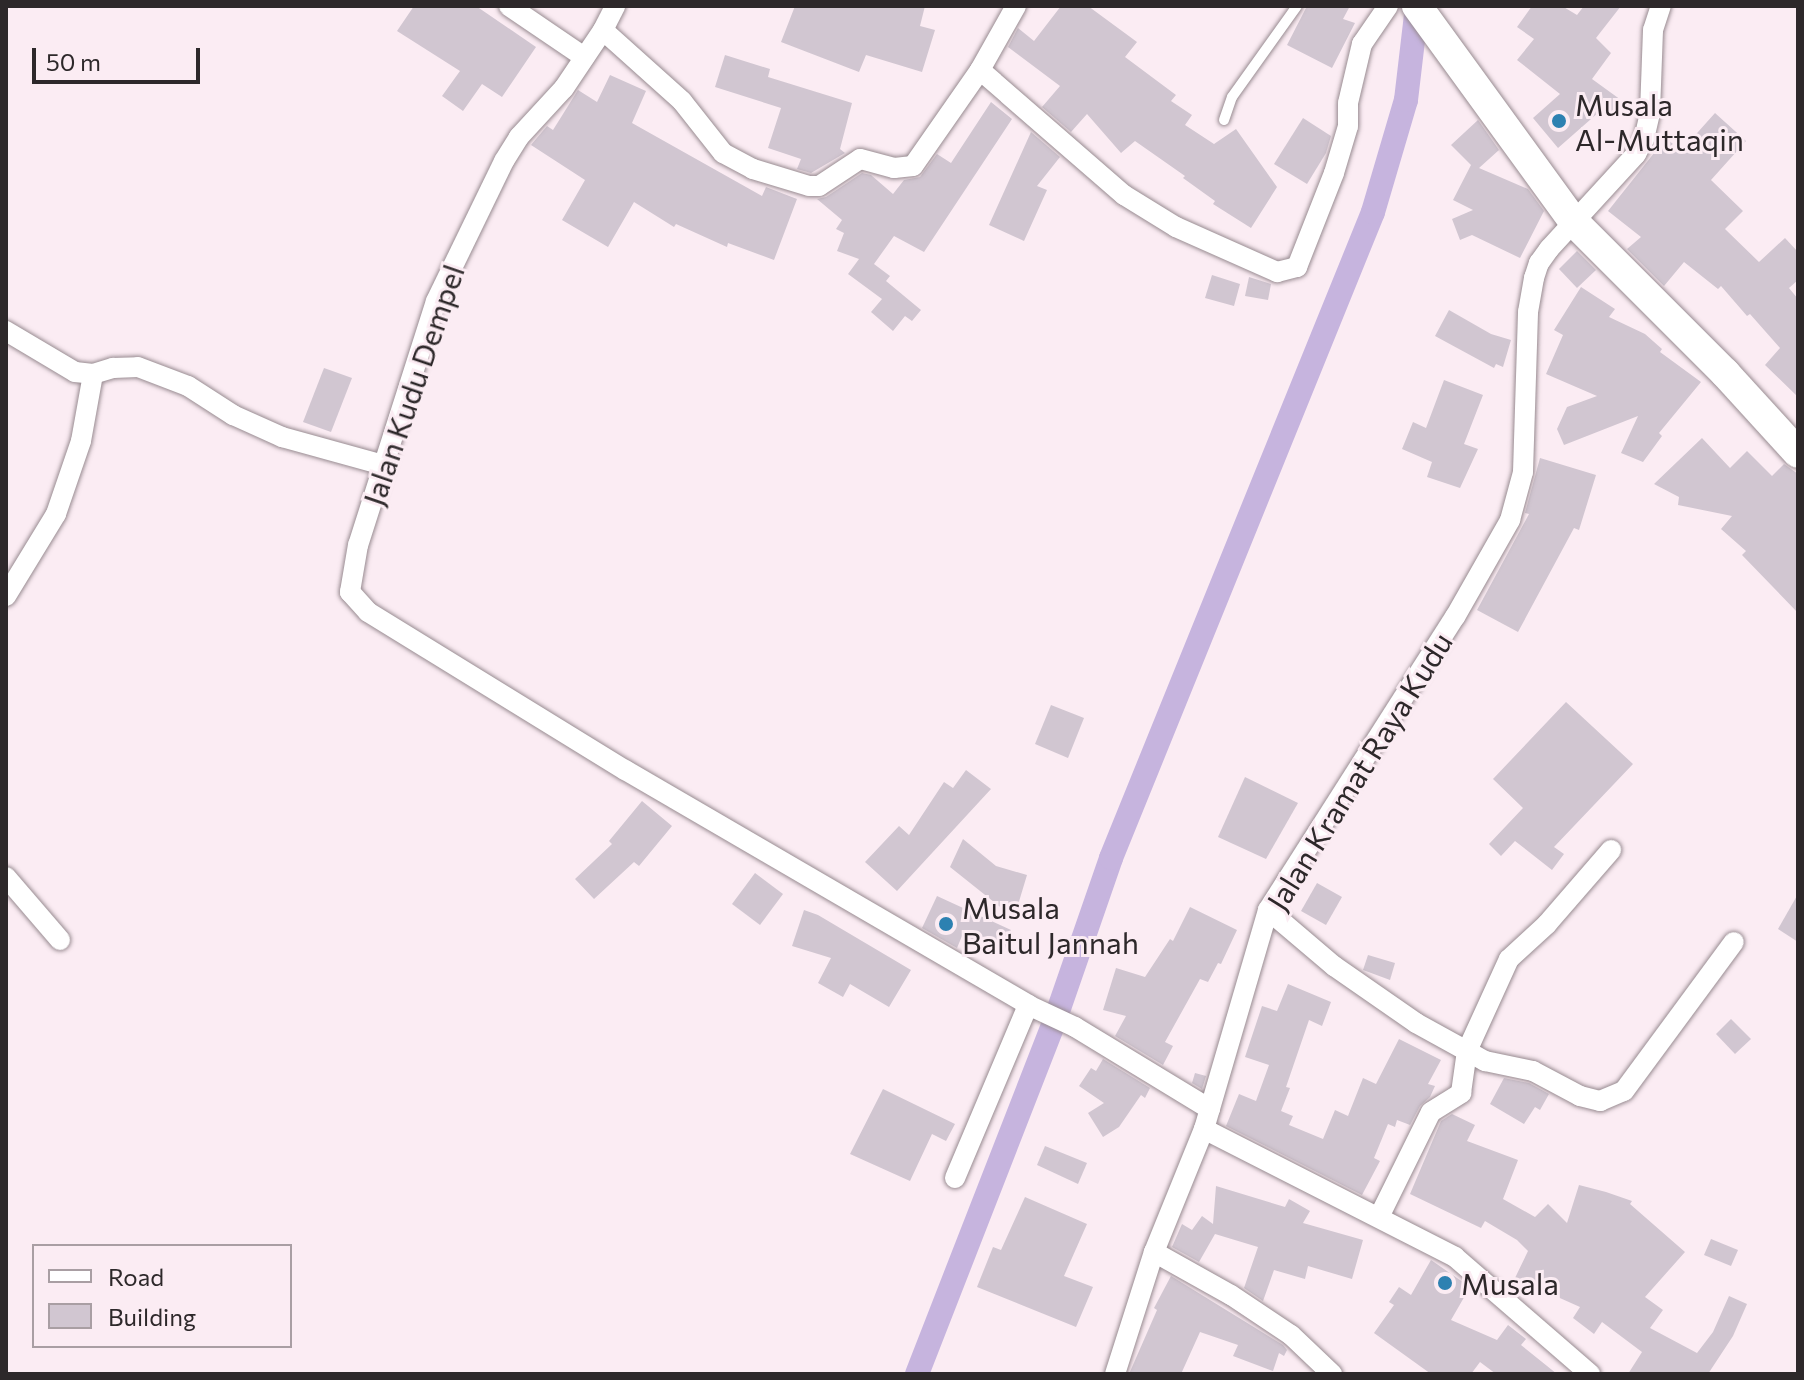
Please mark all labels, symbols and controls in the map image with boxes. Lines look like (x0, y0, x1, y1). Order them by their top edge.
scale bar (36, 32, 204, 82)
text: 50 m (46, 47, 101, 76)
place label: Musala Al-Muttaqin (1575, 86, 1744, 156)
marker: Musala Al-Muttaqin (1550, 112, 1568, 130)
street label: Jalan Kudu Dempel (355, 260, 471, 510)
street label: Jalan Kramat Raya Kudu (1259, 625, 1459, 917)
place label: Musala Baitul Jannah (962, 889, 1139, 960)
marker: Musala Baitul Jannah (937, 915, 955, 933)
legend (32, 1244, 292, 1348)
text: Road (108, 1262, 164, 1291)
place label: Musala (1461, 1265, 1559, 1301)
marker: Musala (1436, 1274, 1454, 1292)
text: Building (108, 1302, 196, 1331)

